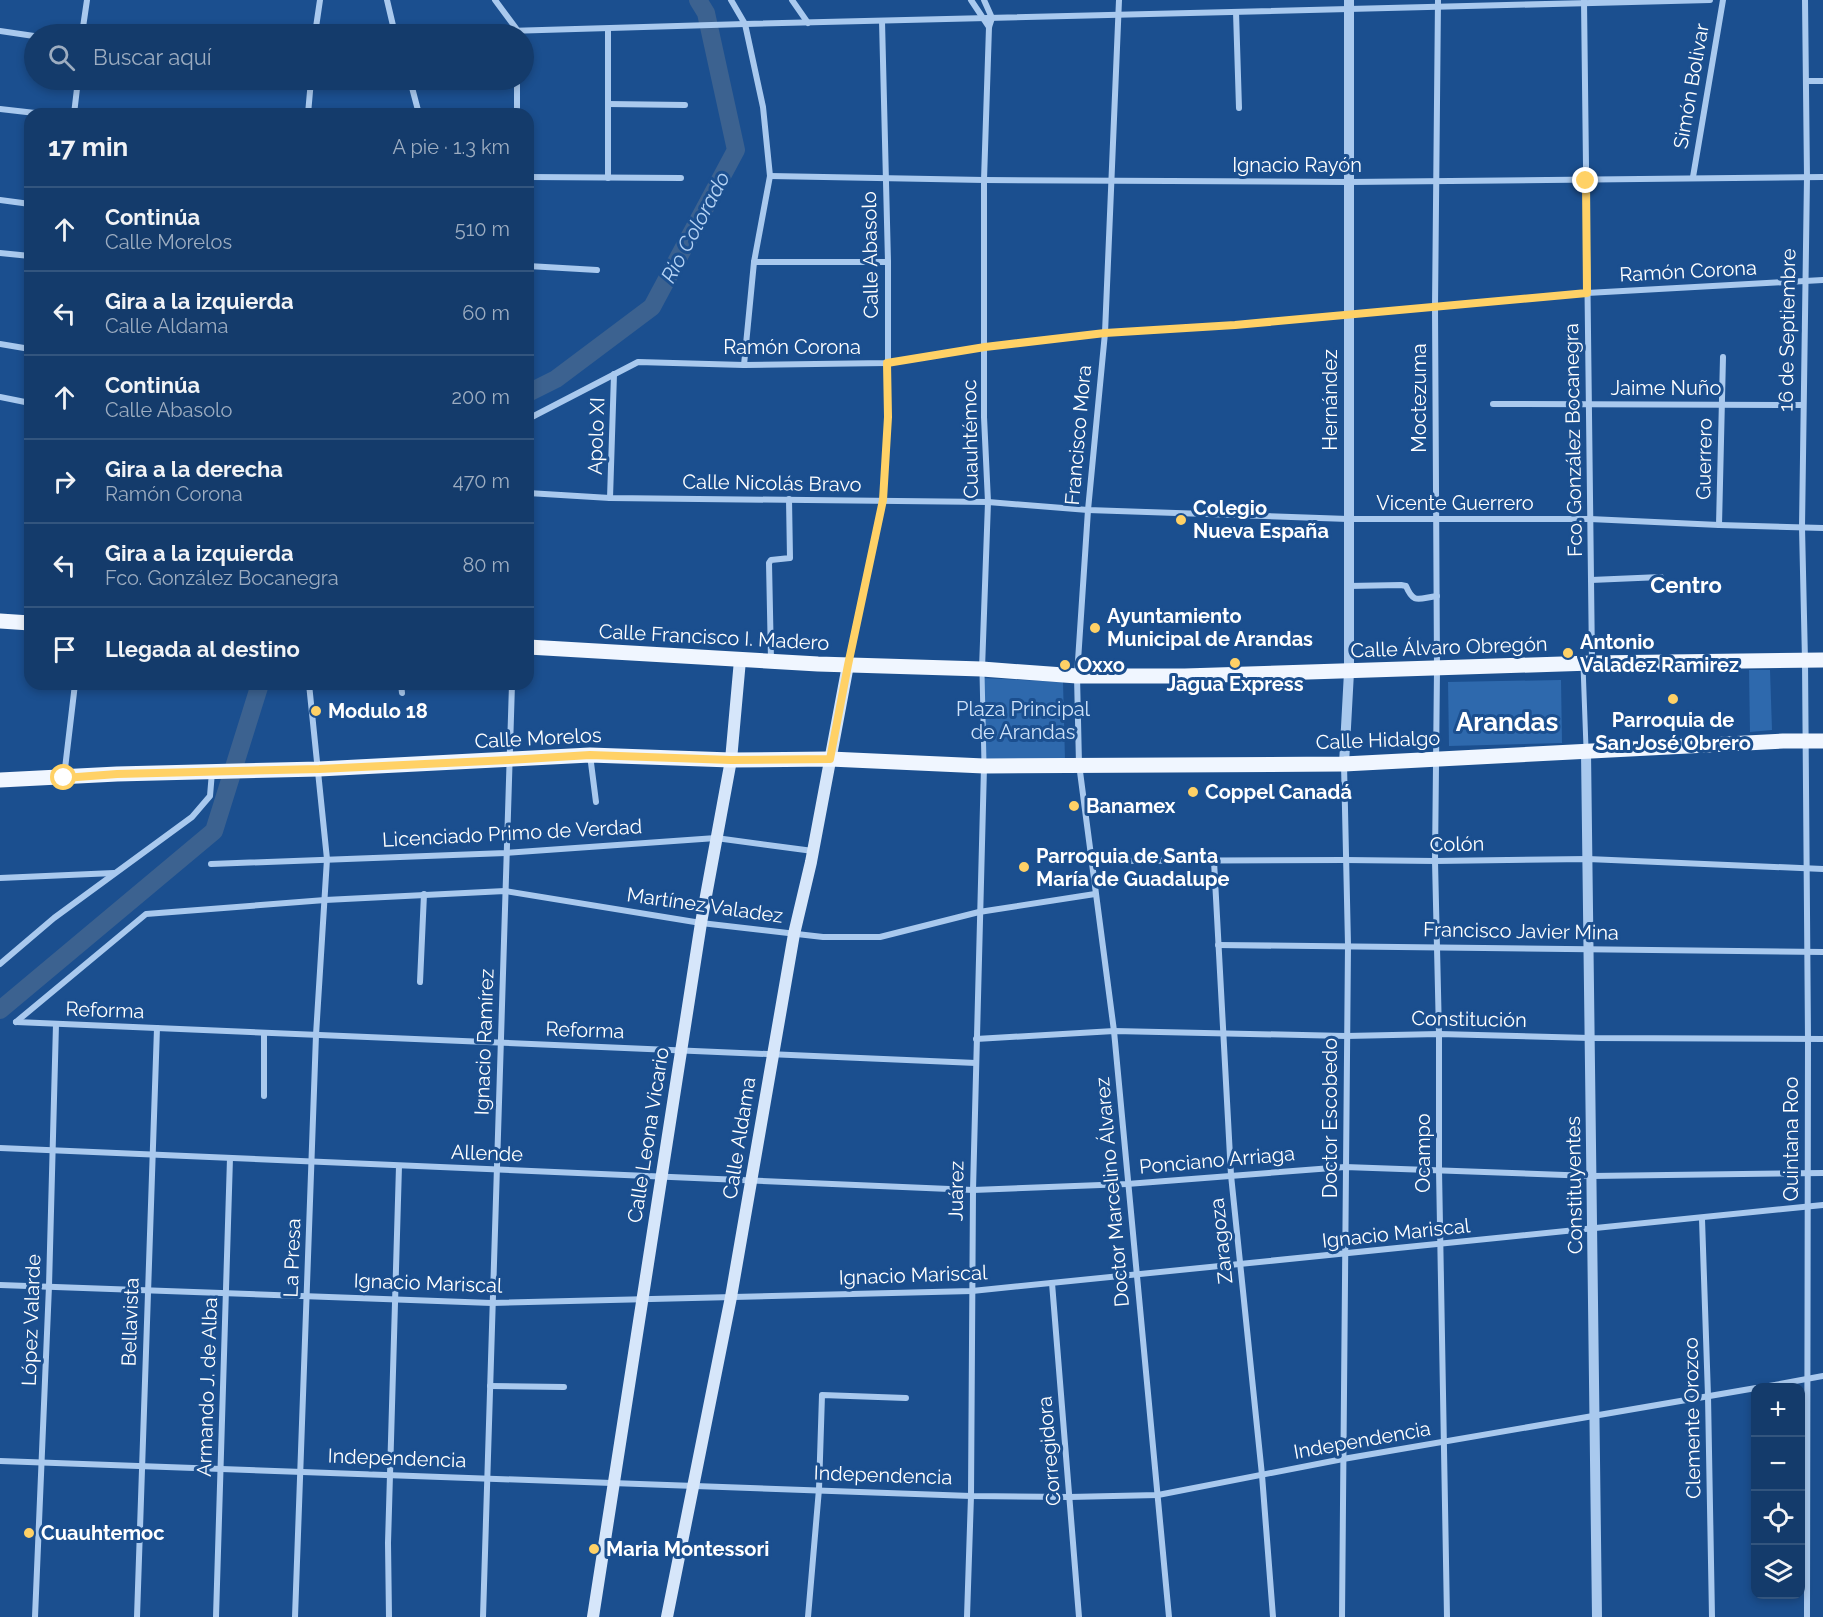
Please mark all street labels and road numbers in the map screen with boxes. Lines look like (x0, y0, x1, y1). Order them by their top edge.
street label: Simón Bolivar (1668, 21, 1714, 151)
street label: Ignacio Rayón (1232, 153, 1362, 177)
street label: Calle Abasolo (857, 191, 883, 319)
street label: 16 de Septiembre (1774, 248, 1800, 412)
street label: Ramón Corona (1619, 255, 1757, 287)
street label: Fco. González Bocanegra (1559, 323, 1587, 557)
street label: Ramón Corona (723, 335, 861, 359)
street label: Moctezuma (1407, 343, 1431, 453)
street label: Hernández (1318, 349, 1342, 451)
street label: Francisco Mora (1060, 364, 1096, 506)
street label: Jaime Nuño (1611, 376, 1722, 400)
street label: Cuauhtémoc (957, 379, 983, 499)
street label: Apolo XI (583, 397, 609, 475)
street label: Guerrero (1691, 418, 1717, 500)
street label: Calle Nicolás Bravo (682, 469, 862, 497)
street label: Vicente Guerrero (1376, 491, 1534, 515)
street label: Calle Francisco I. Madero (598, 619, 830, 655)
street label: Calle Álvaro Obregón (1350, 632, 1548, 662)
street label: Calle Morelos (474, 723, 602, 753)
street label: Calle Hidalgo (1315, 726, 1441, 754)
street label: Licenciado Primo de Verdad (381, 814, 643, 852)
street label: Colón (1429, 832, 1485, 856)
street label: Martínez Valadez (625, 882, 785, 928)
street label: Francisco Javier Mina (1423, 917, 1619, 945)
street label: Ignacio Ramírez (469, 968, 499, 1116)
street label: Reforma (65, 997, 145, 1023)
street label: Constitución (1411, 1006, 1527, 1032)
street label: Reforma (545, 1017, 625, 1043)
street label: Doctor Escobedo (1318, 1038, 1342, 1198)
street label: Calle Leona Vicario (622, 1045, 674, 1225)
street label: Calle Aldama (718, 1075, 760, 1201)
street label: Doctor Marcelino Álvarez (1090, 1076, 1134, 1308)
street label: Quintana Roo (1779, 1077, 1803, 1201)
street label: Ocampo (1411, 1113, 1435, 1193)
street label: Constituyentes (1561, 1116, 1587, 1254)
street label: Allende (451, 1140, 524, 1166)
street label: Ponciano Arriaga (1138, 1141, 1296, 1179)
street label: Juárez (943, 1160, 969, 1221)
street label: Zaragoza (1205, 1197, 1237, 1285)
street label: Ignacio Mariscal (1321, 1213, 1472, 1253)
street label: La Presa (279, 1218, 305, 1298)
street label: López Valarde (17, 1253, 45, 1387)
street label: Ignacio Mariscal (838, 1260, 988, 1290)
street label: Ignacio Mariscal (353, 1268, 503, 1298)
street label: Bellavista (116, 1277, 144, 1367)
street label: Armando J. de Alba (192, 1297, 222, 1477)
street label: Clemente Orozco (1679, 1337, 1705, 1499)
street label: Corregidora (1032, 1395, 1066, 1507)
street label: Independencia (1292, 1416, 1432, 1464)
street label: Independencia (327, 1444, 467, 1472)
street label: Independencia (813, 1461, 953, 1489)

